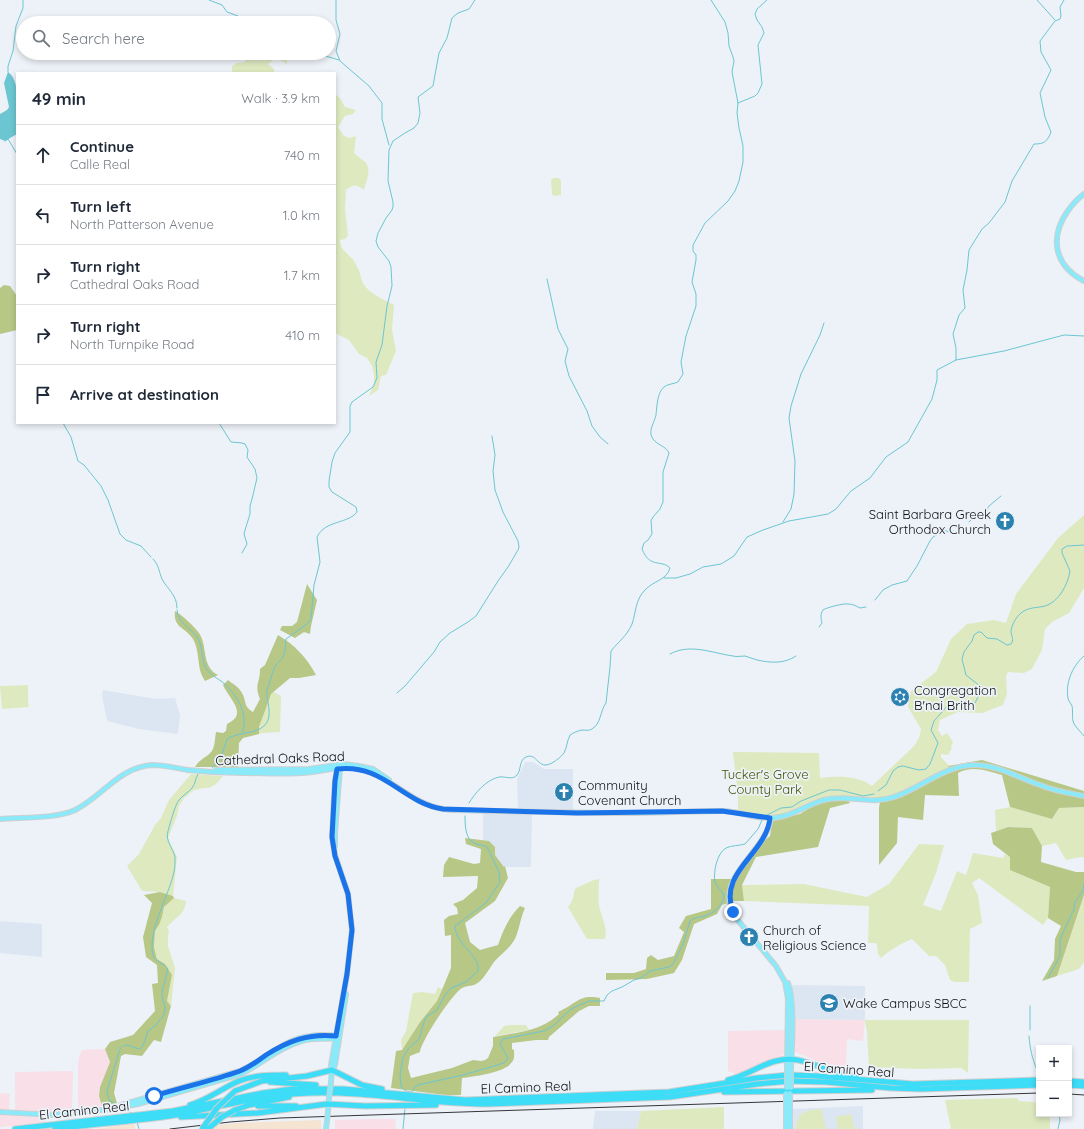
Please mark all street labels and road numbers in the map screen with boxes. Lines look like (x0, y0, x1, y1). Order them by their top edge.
street label: Cathedral Oaks Road (215, 748, 345, 768)
street label: El Camino Real (803, 1058, 895, 1080)
street label: El Camino Real (480, 1077, 572, 1097)
street label: El Camino Real (38, 1097, 130, 1123)

